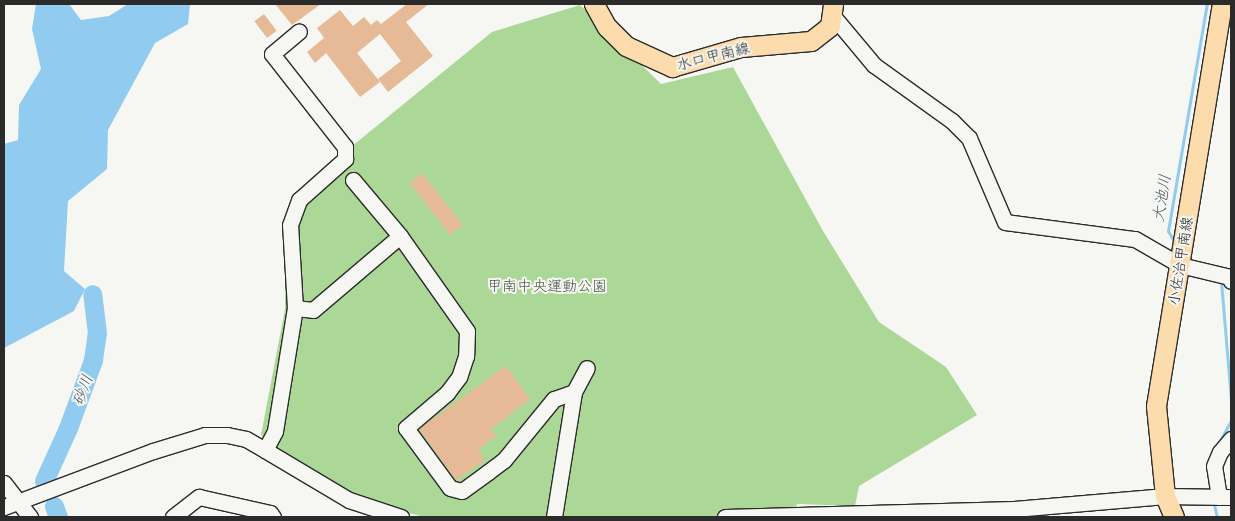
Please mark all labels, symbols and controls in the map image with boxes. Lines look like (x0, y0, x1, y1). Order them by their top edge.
street label: 水口甲南線 (674, 38, 752, 74)
water label: 大池川 (1148, 173, 1174, 223)
street label: 小佐治甲南線 (1164, 215, 1196, 307)
park label: 甲南中央運動公園 (487, 277, 607, 295)
water label: 砂川 (68, 372, 96, 408)

